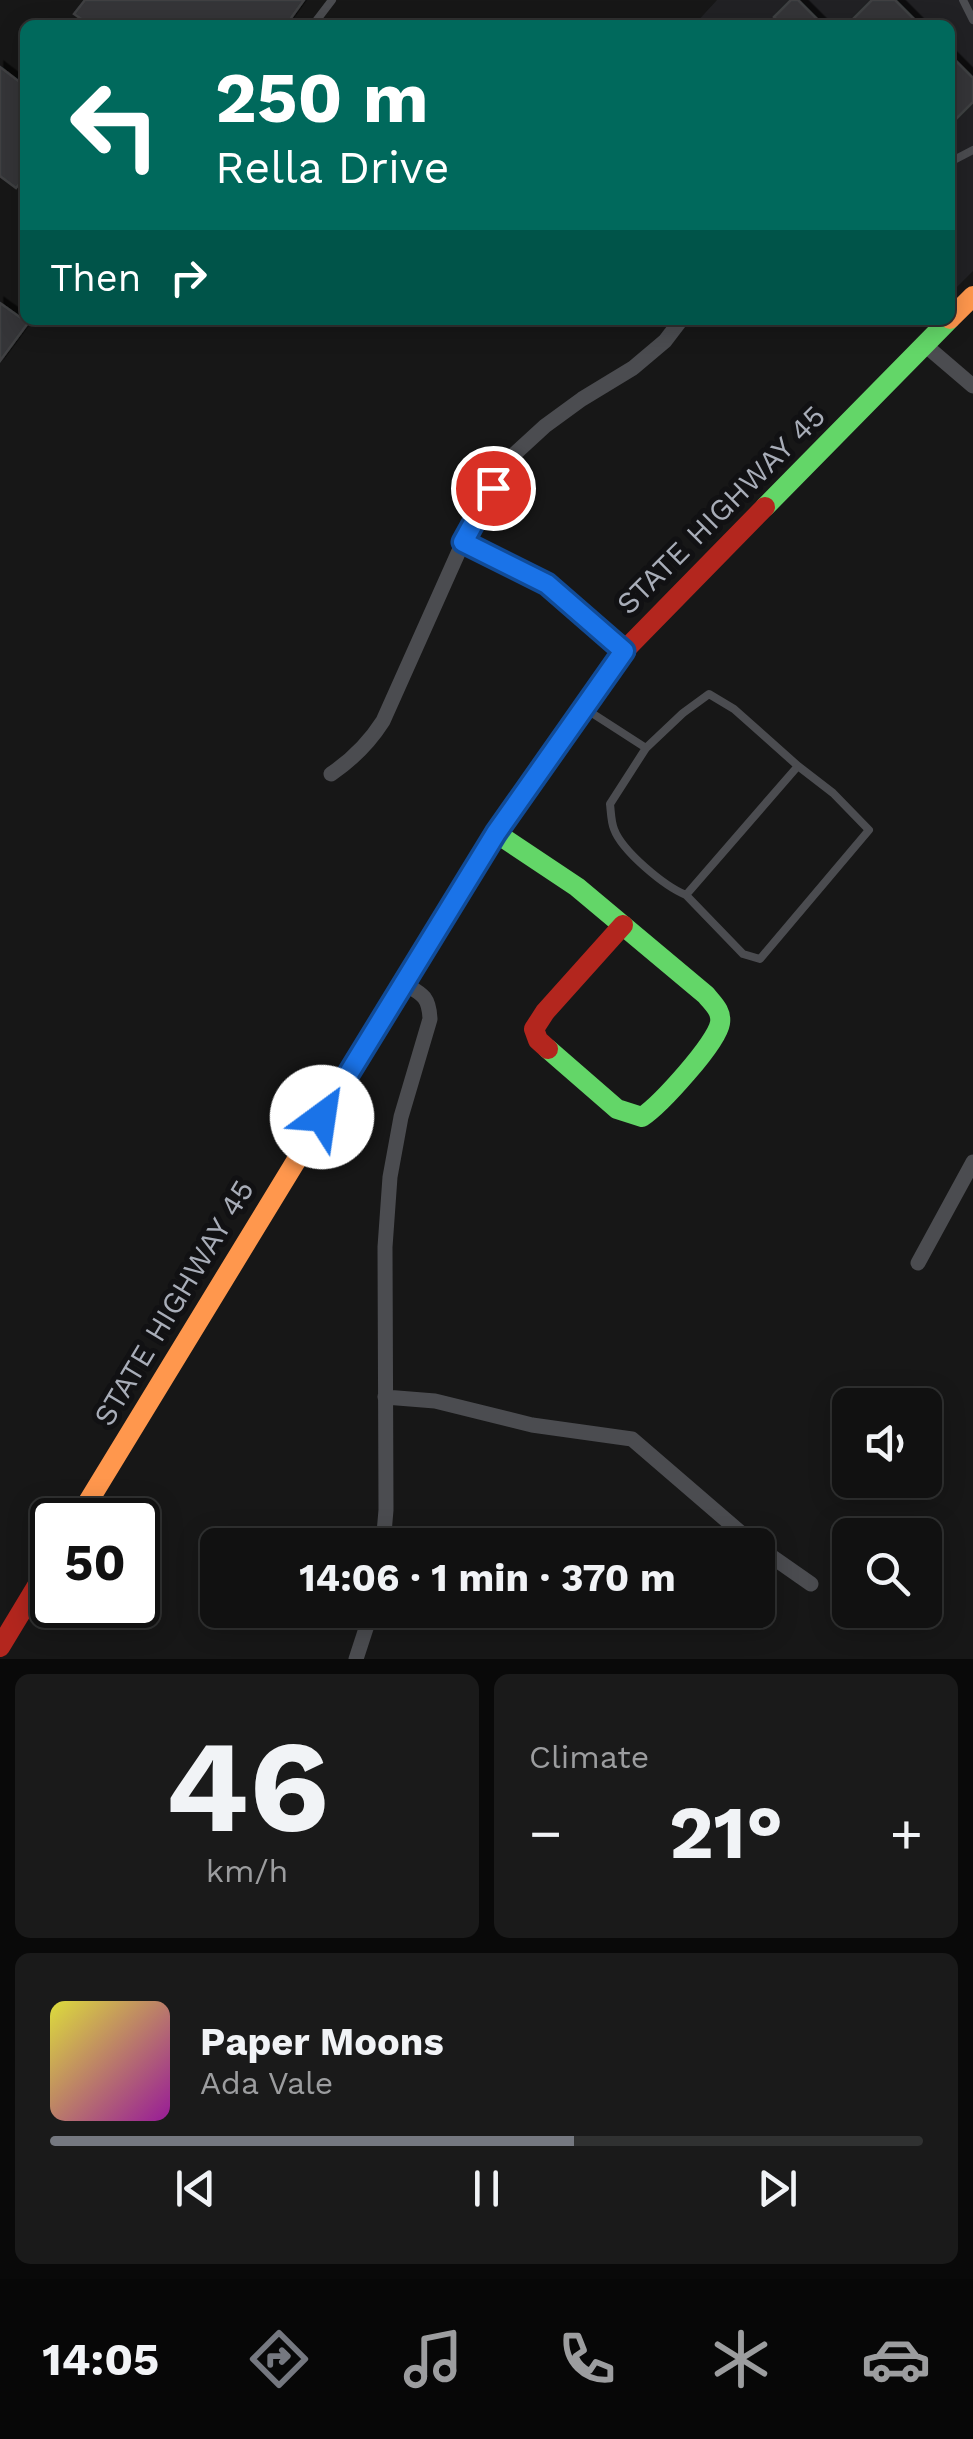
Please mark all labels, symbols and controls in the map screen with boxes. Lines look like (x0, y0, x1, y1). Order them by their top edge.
text: 250 m (215, 57, 429, 139)
icon: left (50, 60, 180, 190)
text: Rella Drive (215, 141, 449, 194)
icon: right (161, 250, 216, 305)
text: Then (50, 256, 141, 300)
street label: STATE HIGHWAY 45 (609, 398, 832, 621)
pin (451, 446, 536, 531)
icon: arrive (466, 461, 521, 516)
position arrow (270, 1065, 374, 1169)
street label: STATE HIGHWAY 45 (86, 1174, 261, 1432)
map controls (832, 1388, 942, 1628)
button: sound (832, 1388, 942, 1498)
speed limit sign: 50 (30, 1498, 160, 1628)
button: search (832, 1518, 942, 1628)
text: 14:06 · 1 min · 370 m (299, 1556, 676, 1600)
text: 46 (165, 1710, 329, 1863)
text: Climate (529, 1738, 649, 1776)
text: 21° (669, 1788, 783, 1876)
text: − (529, 1801, 562, 1865)
text: + (890, 1801, 923, 1865)
text: km/h (206, 1852, 288, 1890)
text: Paper Moons (200, 2020, 444, 2064)
text: Ada Vale (200, 2064, 333, 2102)
icon: previous (168, 2161, 223, 2216)
icon: pause (459, 2161, 514, 2216)
icon: next (750, 2161, 805, 2216)
icon: directions (244, 2324, 314, 2394)
icon: music (398, 2324, 468, 2394)
icon: phone (552, 2324, 622, 2394)
icon: climate (706, 2324, 776, 2394)
icon: car (861, 2324, 931, 2394)
text: 14:05 (42, 2333, 159, 2386)

